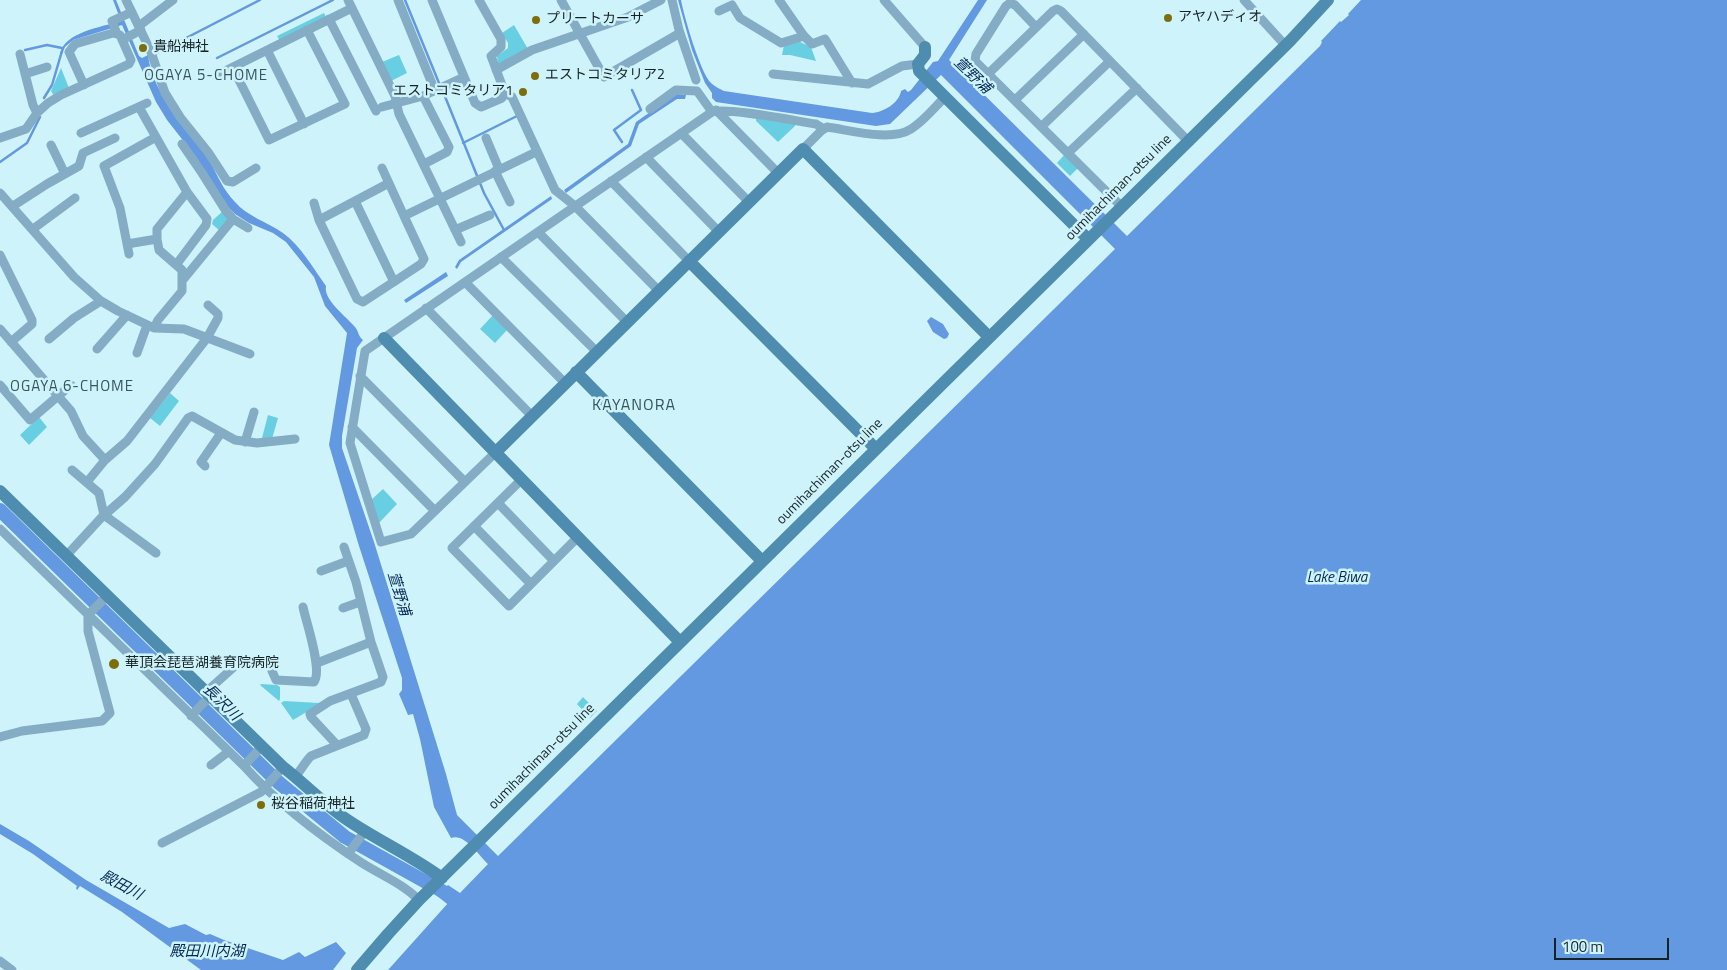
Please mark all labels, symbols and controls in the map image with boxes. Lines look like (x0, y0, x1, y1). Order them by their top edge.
place label: アヤハディオ (1178, 10, 1262, 26)
place label: プリートカーサ (546, 12, 644, 28)
marker: アヤハディオ (1162, 12, 1174, 24)
marker: プリートカーサ (530, 14, 542, 26)
place label: 貴船神社 (153, 40, 209, 56)
marker: 貴船神社 (137, 42, 149, 54)
water label: 萱野浦 (950, 54, 994, 98)
district label: OGAYA 5-CHOME (142, 67, 270, 85)
place label: エストコミタリア2 (545, 68, 665, 84)
marker: エストコミタリア2 (529, 70, 541, 82)
place label: エストコミタリア1 (393, 84, 513, 100)
marker: エストコミタリア1 (517, 86, 529, 98)
street label: oumihachiman-otsu line (1062, 131, 1176, 245)
district label: OGAYA 6-CHOME (8, 378, 136, 396)
district label: KAYANORA (591, 396, 677, 416)
street label: oumihachiman-otsu line (773, 415, 887, 529)
water label: Lake Biwa (1307, 569, 1367, 587)
water label: 萱野浦 (383, 570, 413, 618)
place label: 華頂会琵琶湖養育院病院 (125, 656, 279, 672)
marker: 華頂会琵琶湖養育院病院 (107, 657, 121, 671)
water label: 長沢川 (199, 681, 243, 725)
street label: oumihachiman-otsu line (485, 700, 599, 814)
place label: 桜谷稲荷神社 (271, 797, 355, 813)
marker: 桜谷稲荷神社 (255, 799, 267, 811)
water label: 殿田川 (97, 867, 145, 905)
scale bar (1557, 928, 1672, 960)
text: 100 m (1562, 935, 1603, 958)
water label: 殿田川内湖 (170, 943, 244, 961)

